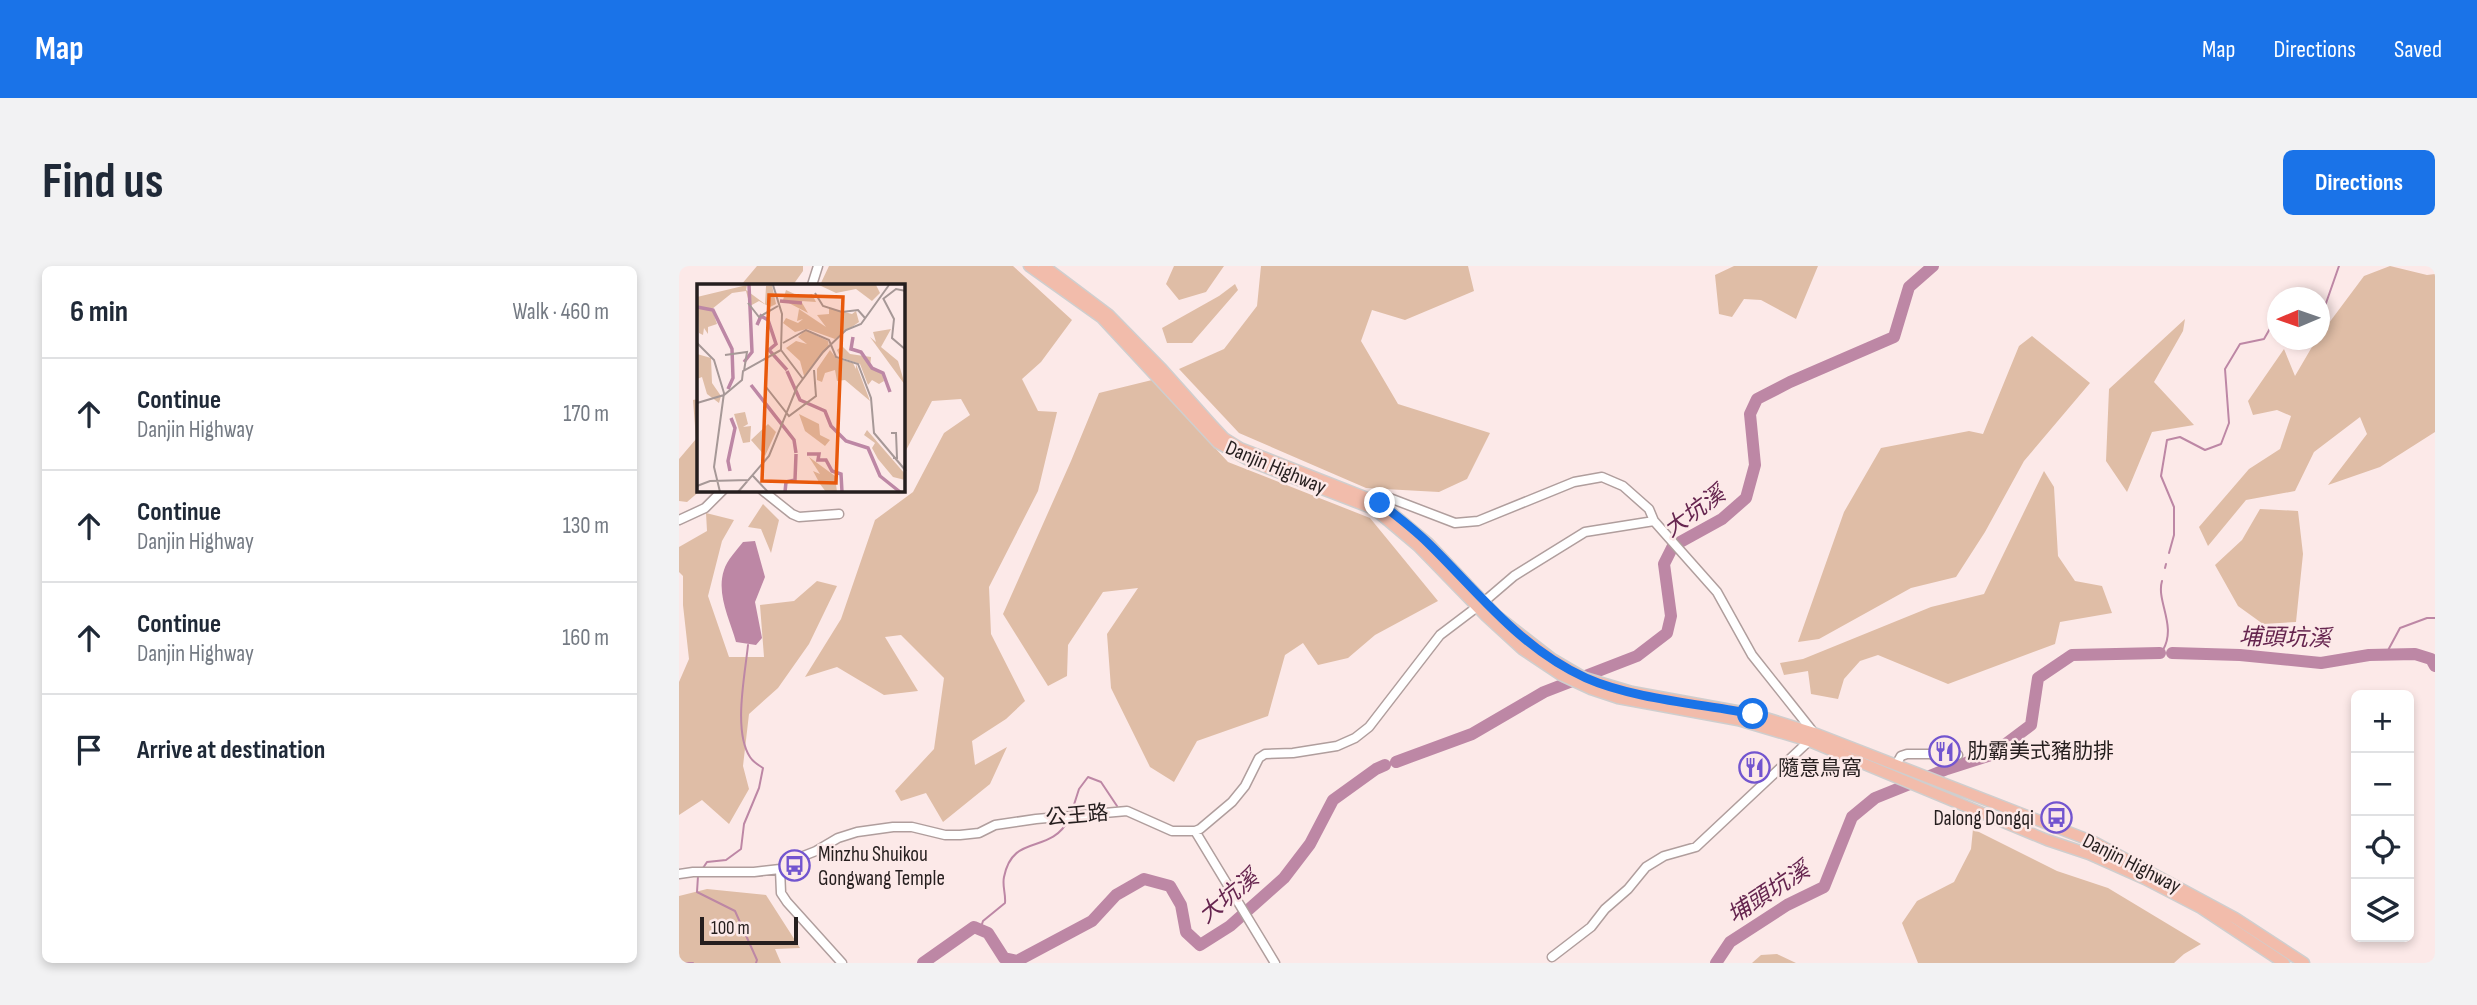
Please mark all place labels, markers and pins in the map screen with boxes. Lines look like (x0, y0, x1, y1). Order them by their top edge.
restaurant icon: 肋霸美式豬肋排 (1927, 734, 1961, 768)
place label: 肋霸美式豬肋排 (1967, 739, 2114, 764)
restaurant icon: 隨意鳥窩 (1738, 751, 1772, 785)
place label: 隨意鳥窩 (1778, 756, 1862, 781)
bus stop icon: Dalong Dongqi (2040, 801, 2074, 835)
place label: Dalong Dongqi (1933, 806, 2034, 831)
place label: Minzhu Shuikou Gongwang Temple (818, 842, 945, 891)
bus stop icon: Minzhu Shuikou Gongwang Temple (778, 849, 812, 883)

